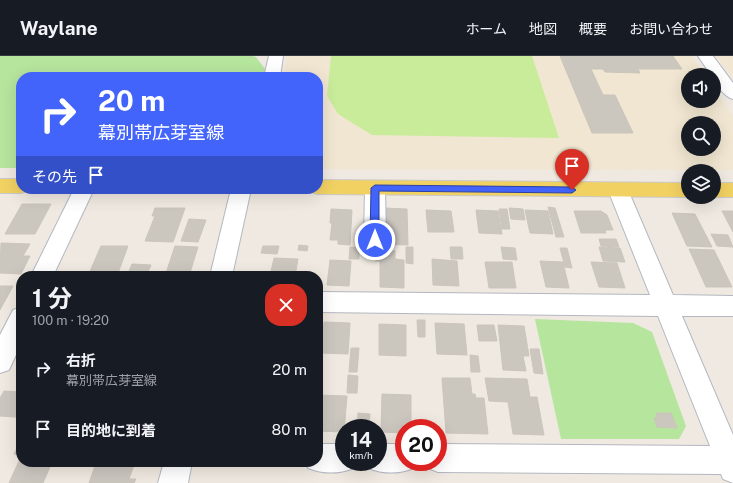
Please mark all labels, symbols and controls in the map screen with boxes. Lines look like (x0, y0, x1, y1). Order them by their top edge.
text: Waylane (20, 17, 98, 39)
text: ホーム (465, 21, 507, 37)
text: 地図 (529, 21, 557, 37)
text: 概要 (579, 21, 607, 37)
text: お問い合わせ (629, 21, 713, 37)
map controls (681, 68, 721, 204)
button: sound (681, 68, 721, 108)
text: 20 m (98, 84, 165, 117)
icon: right (32, 88, 84, 140)
button: search (681, 116, 721, 156)
text: 幕別帯広芽室線 (98, 122, 224, 143)
pin (555, 149, 589, 190)
icon: arrive (561, 155, 583, 177)
icon: arrive (85, 164, 107, 186)
button: layers (681, 164, 721, 204)
text: その先 (32, 168, 77, 185)
position arrow (354, 219, 396, 261)
text: 1 分 (32, 284, 72, 312)
button: close (265, 284, 307, 326)
text: 100 m · 19:20 (32, 313, 109, 328)
text: 右折 (66, 352, 96, 369)
icon: right (32, 358, 54, 380)
text: 20 m (272, 361, 307, 378)
text: 幕別帯広芽室線 (66, 373, 157, 388)
icon: arrive (32, 418, 54, 440)
speed limit sign: 20 (395, 419, 447, 471)
text: 80 m (272, 421, 307, 438)
text: 目的地に到着 (66, 422, 156, 439)
text: 14 (350, 428, 372, 452)
text: km/h (349, 449, 373, 461)

